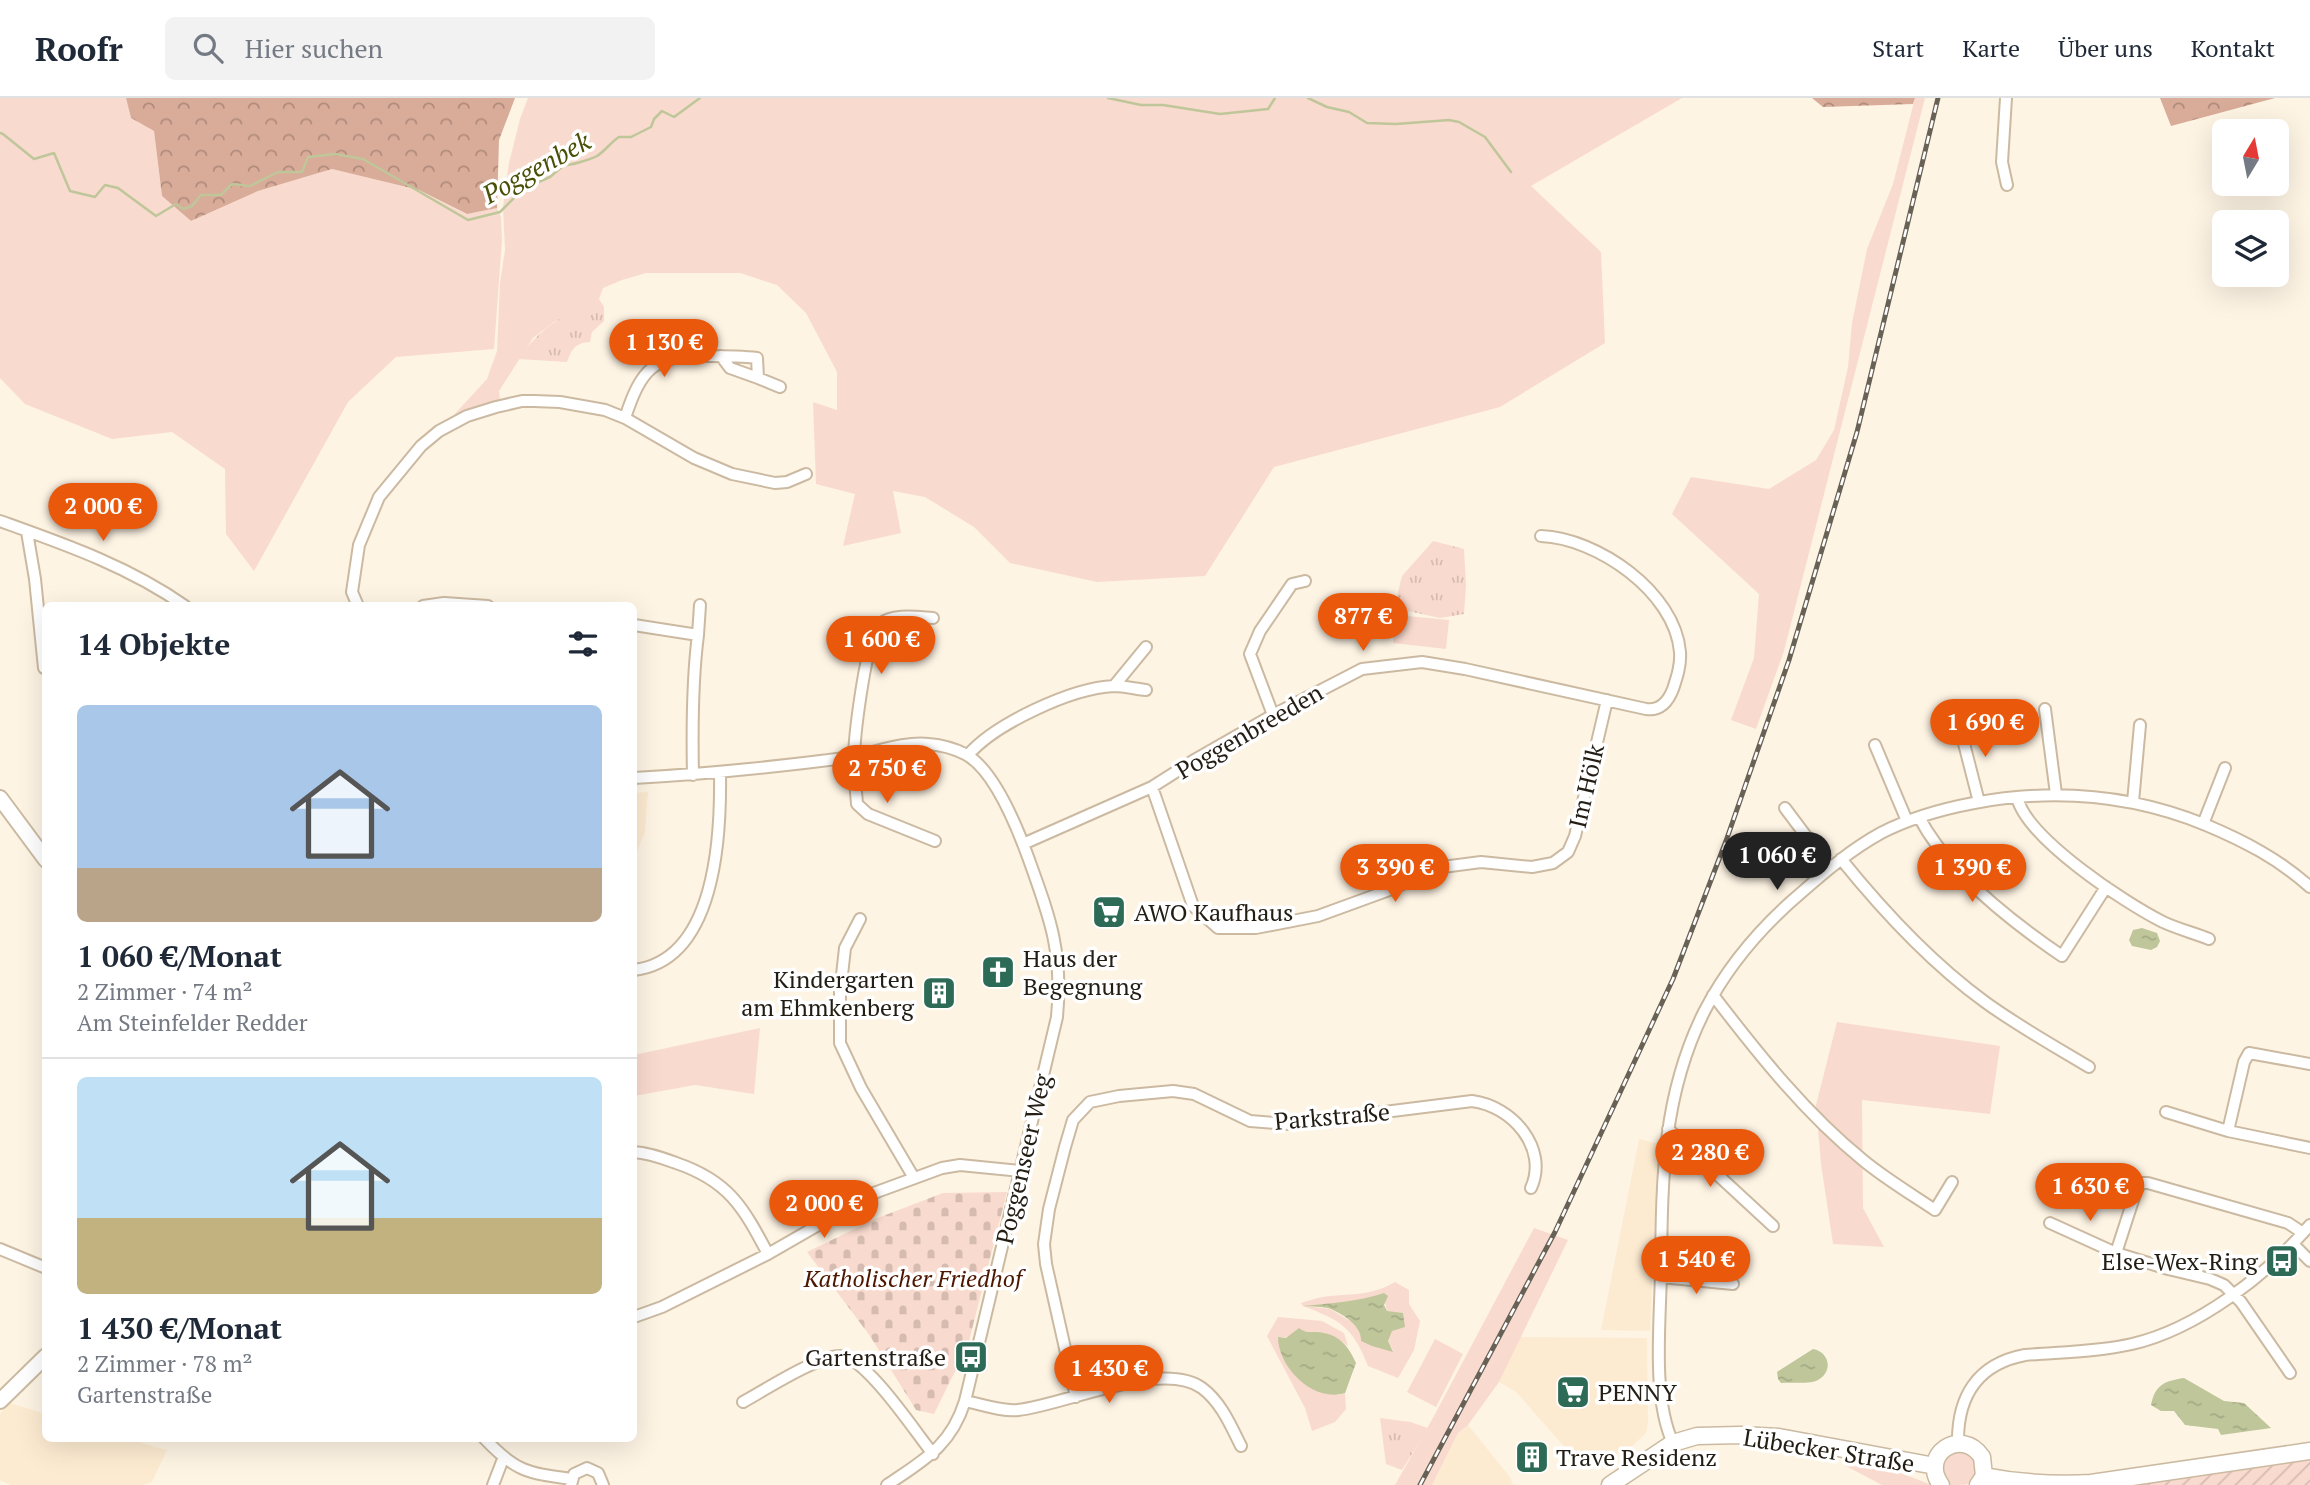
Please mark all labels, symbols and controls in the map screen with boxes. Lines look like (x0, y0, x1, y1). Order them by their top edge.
search box (165, 17, 655, 80)
text: Roofr (35, 27, 123, 70)
icon: search (189, 29, 227, 67)
text: Hier suchen (245, 31, 383, 65)
text: Start (1872, 32, 1924, 64)
text: Karte (1962, 32, 2020, 64)
text: Über uns (2058, 32, 2153, 64)
text: Kontakt (2191, 32, 2275, 64)
north arrow (2212, 119, 2289, 196)
map controls (2212, 119, 2289, 287)
water label: Poggenbek (475, 123, 596, 211)
button: layers (2212, 210, 2289, 287)
pin: 1 130 € (599, 320, 729, 379)
text: 1 130 € (625, 326, 703, 357)
pin: 2 000 € (38, 484, 168, 543)
text: 2 000 € (64, 490, 142, 521)
pin: 877 € (1314, 594, 1412, 653)
text: 877 € (1334, 600, 1392, 631)
pin: 1 600 € (816, 616, 946, 676)
text: 1 600 € (842, 623, 920, 654)
text: 14 Objekte (77, 624, 230, 664)
icon: filters (564, 625, 602, 663)
street label: Poggenbreeden (1170, 676, 1328, 786)
pin: 1 690 € (1920, 700, 2050, 759)
text: 1 690 € (1946, 706, 2024, 737)
street label: Im Hölk (1561, 740, 1611, 831)
pin: 2 750 € (822, 746, 952, 805)
icon: home (277, 751, 403, 877)
text: 2 750 € (848, 752, 926, 783)
pin: 1 060 € (1712, 832, 1842, 892)
text: 1 060 € (1738, 839, 1816, 870)
pin: 3 390 € (1330, 844, 1460, 904)
pin: 1 390 € (1907, 844, 2037, 904)
text: 3 390 € (1356, 851, 1434, 882)
text: 1 390 € (1933, 851, 2011, 882)
supermarket icon: AWO Kaufhaus (1090, 893, 1128, 931)
place label: AWO Kaufhaus (1134, 896, 1293, 928)
text: 1 060 €/Monat (77, 936, 282, 976)
place label: Haus der Begegnung (1023, 942, 1142, 1002)
church icon: Haus der Begegnung (979, 953, 1017, 991)
place label: Kindergarten am Ehmkenberg (741, 963, 914, 1023)
building icon: Kindergarten am Ehmkenberg (920, 974, 958, 1012)
text: 2 Zimmer · 74 m² (77, 976, 252, 1007)
text: Am Steinfelder Redder (77, 1007, 308, 1038)
street label: Poggenseer Weg (988, 1070, 1058, 1247)
street label: Parkstraße (1273, 1095, 1391, 1137)
icon: home (277, 1123, 403, 1249)
pin: 2 280 € (1645, 1130, 1775, 1189)
text: 2 280 € (1671, 1136, 1749, 1167)
pin: 1 630 € (2025, 1164, 2155, 1223)
text: 1 630 € (2051, 1170, 2129, 1201)
pin: 2 000 € (759, 1180, 889, 1240)
text: 2 000 € (785, 1187, 863, 1218)
pin: 1 540 € (1631, 1236, 1761, 1296)
bus stop icon: Else-Wex-Ring (2263, 1242, 2301, 1280)
text: 1 540 € (1657, 1243, 1735, 1274)
place label: Else-Wex-Ring (2101, 1245, 2258, 1277)
park label: Katholischer Friedhof (803, 1262, 1027, 1294)
text: 1 430 €/Monat (77, 1308, 282, 1348)
bus stop icon: Gartenstraße (952, 1338, 990, 1376)
place label: Gartenstraße (805, 1341, 946, 1373)
pin: 1 430 € (1044, 1346, 1174, 1405)
text: 2 Zimmer · 78 m² (77, 1348, 252, 1379)
text: 1 430 € (1070, 1352, 1148, 1383)
supermarket icon: PENNY (1554, 1373, 1592, 1411)
place label: PENNY (1598, 1376, 1677, 1408)
text: Gartenstraße (77, 1379, 212, 1410)
street label: Lübecker Straße (1741, 1421, 1917, 1479)
building icon: Trave Residenz (1513, 1438, 1551, 1476)
place label: Trave Residenz (1556, 1441, 1717, 1473)

